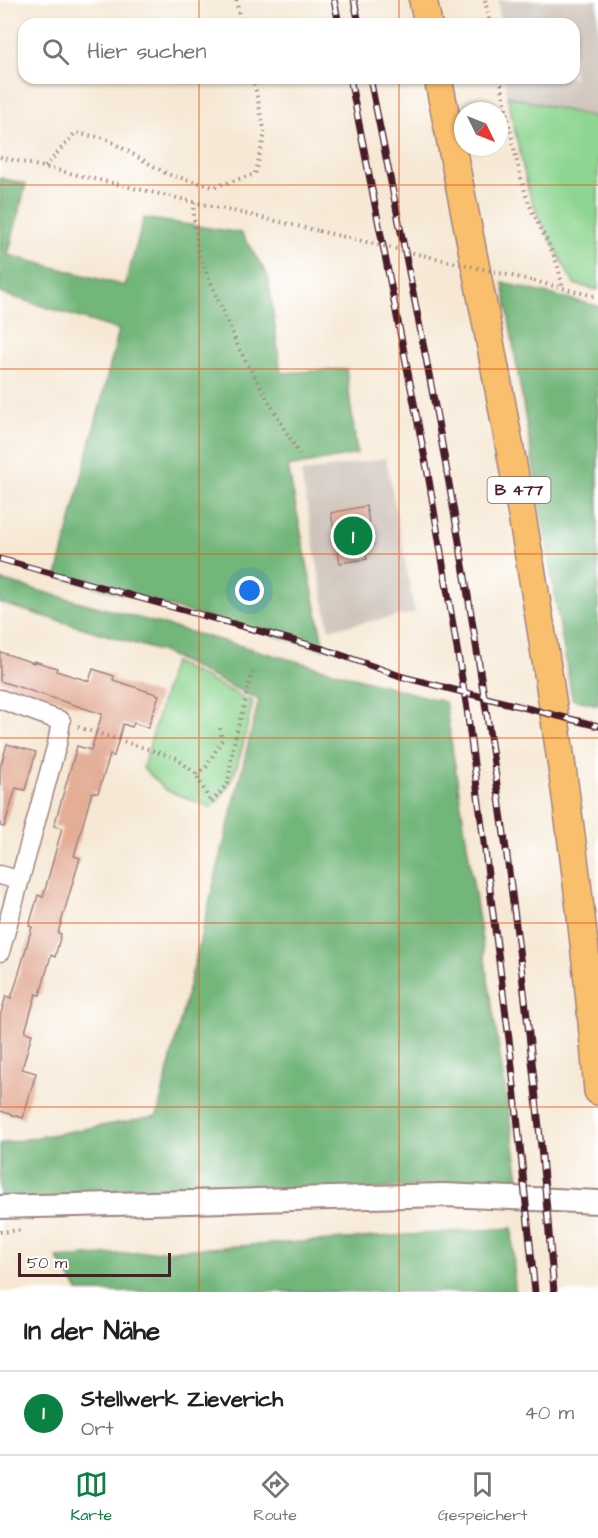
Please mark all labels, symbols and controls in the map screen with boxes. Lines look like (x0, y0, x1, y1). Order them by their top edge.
search box (18, 18, 580, 84)
icon: search (39, 35, 72, 68)
text: Hier suchen (87, 36, 206, 67)
north arrow (454, 102, 508, 156)
road number: B 477 (488, 477, 550, 503)
pin: 1 (334, 514, 372, 558)
your location (235, 576, 264, 605)
scale bar (18, 1250, 171, 1278)
text: 50 m (27, 1252, 67, 1274)
text: In der Nähe (24, 1313, 160, 1349)
text: Stellwerk Zieverich (81, 1384, 283, 1415)
text: 1 (42, 1399, 45, 1427)
text: 40 m (524, 1399, 574, 1427)
text: Ort (81, 1415, 114, 1443)
tab: Karte (70, 1468, 112, 1526)
tab: Route (253, 1468, 297, 1526)
tab: Gespeichert (438, 1468, 528, 1526)

